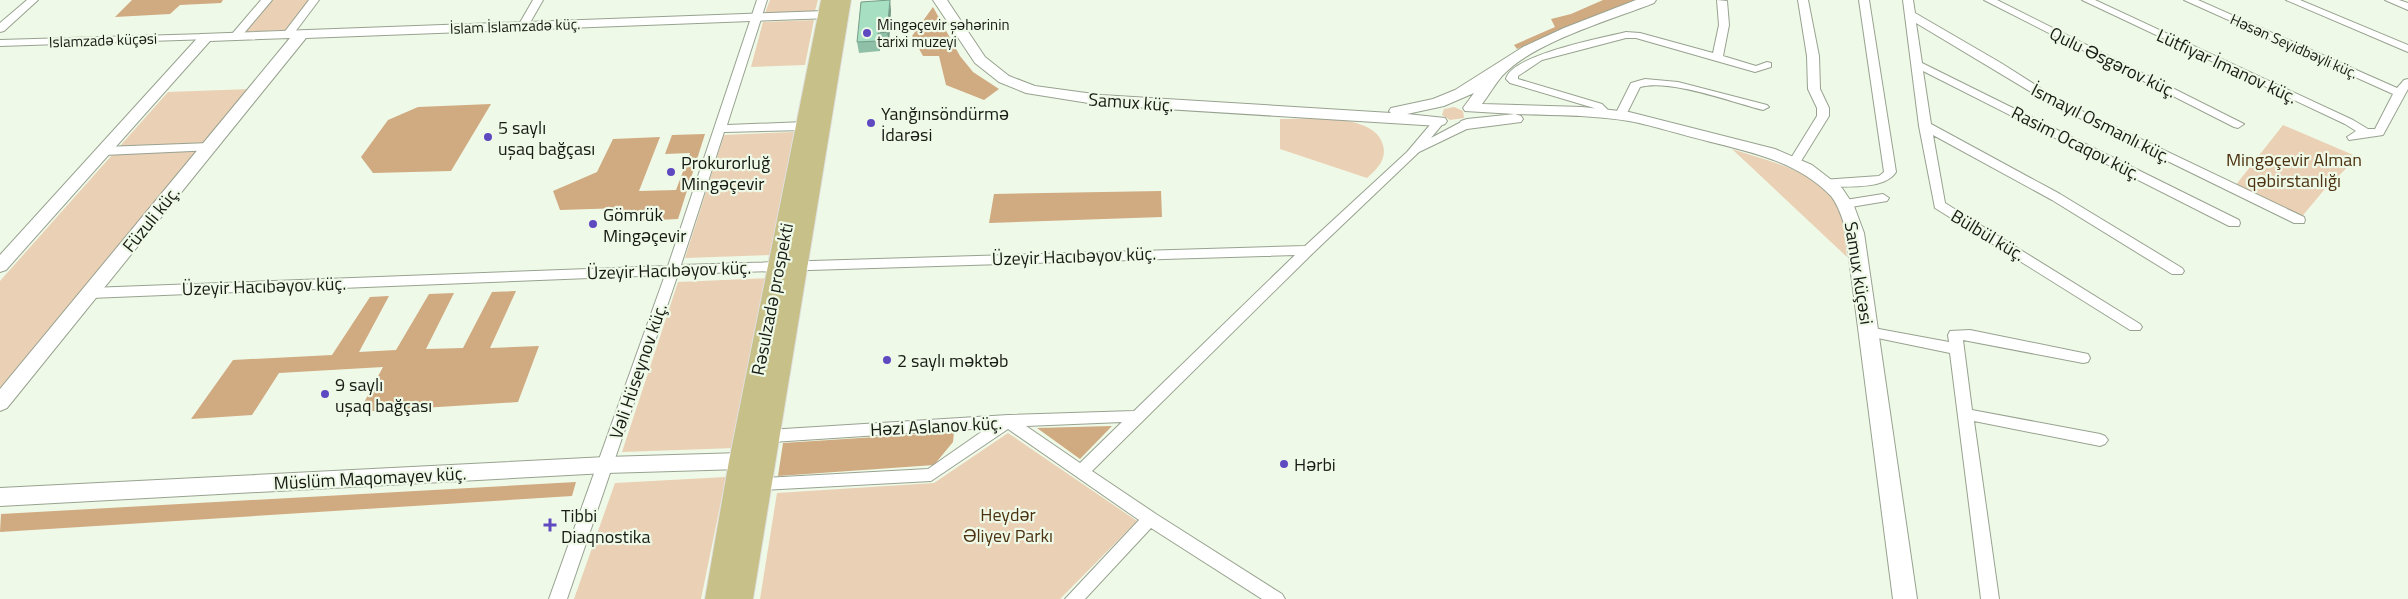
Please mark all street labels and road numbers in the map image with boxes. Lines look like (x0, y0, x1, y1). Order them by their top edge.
street label: Həsən Seyidbəyli küç. (2226, 8, 2362, 84)
street label: İslam İslamzadə küç. (449, 12, 581, 40)
street label: Qulu Əsgərov küç. (2045, 20, 2181, 104)
street label: Lütfiyar İmanov küç. (2152, 22, 2302, 110)
street label: Islamzadə küçəsi (48, 27, 158, 53)
street label: İsmayıl Osmanlı küç. (2026, 76, 2176, 170)
street label: Samux küç. (1087, 86, 1175, 118)
street label: Rasim Ocaqov küç. (2007, 99, 2145, 187)
street label: Füzuli küç. (116, 180, 186, 258)
street label: Bülbül küç. (1946, 202, 2030, 268)
street label: Rəsulzadə prospekti (744, 220, 800, 378)
street label: Samux küçəsi (1838, 220, 1880, 326)
street label: Üzeyir Hacıbəyov küç. (991, 240, 1157, 272)
street label: Üzeyir Hacıbəyov küç. (586, 254, 752, 286)
street label: Üzeyir Hacıbəyov küç. (181, 270, 347, 302)
street label: Vəli Hüseynov küç. (602, 300, 674, 442)
street label: Həzi Aslanov küç. (869, 409, 1003, 443)
street label: Müslüm Maqomayev küç. (273, 459, 467, 497)

